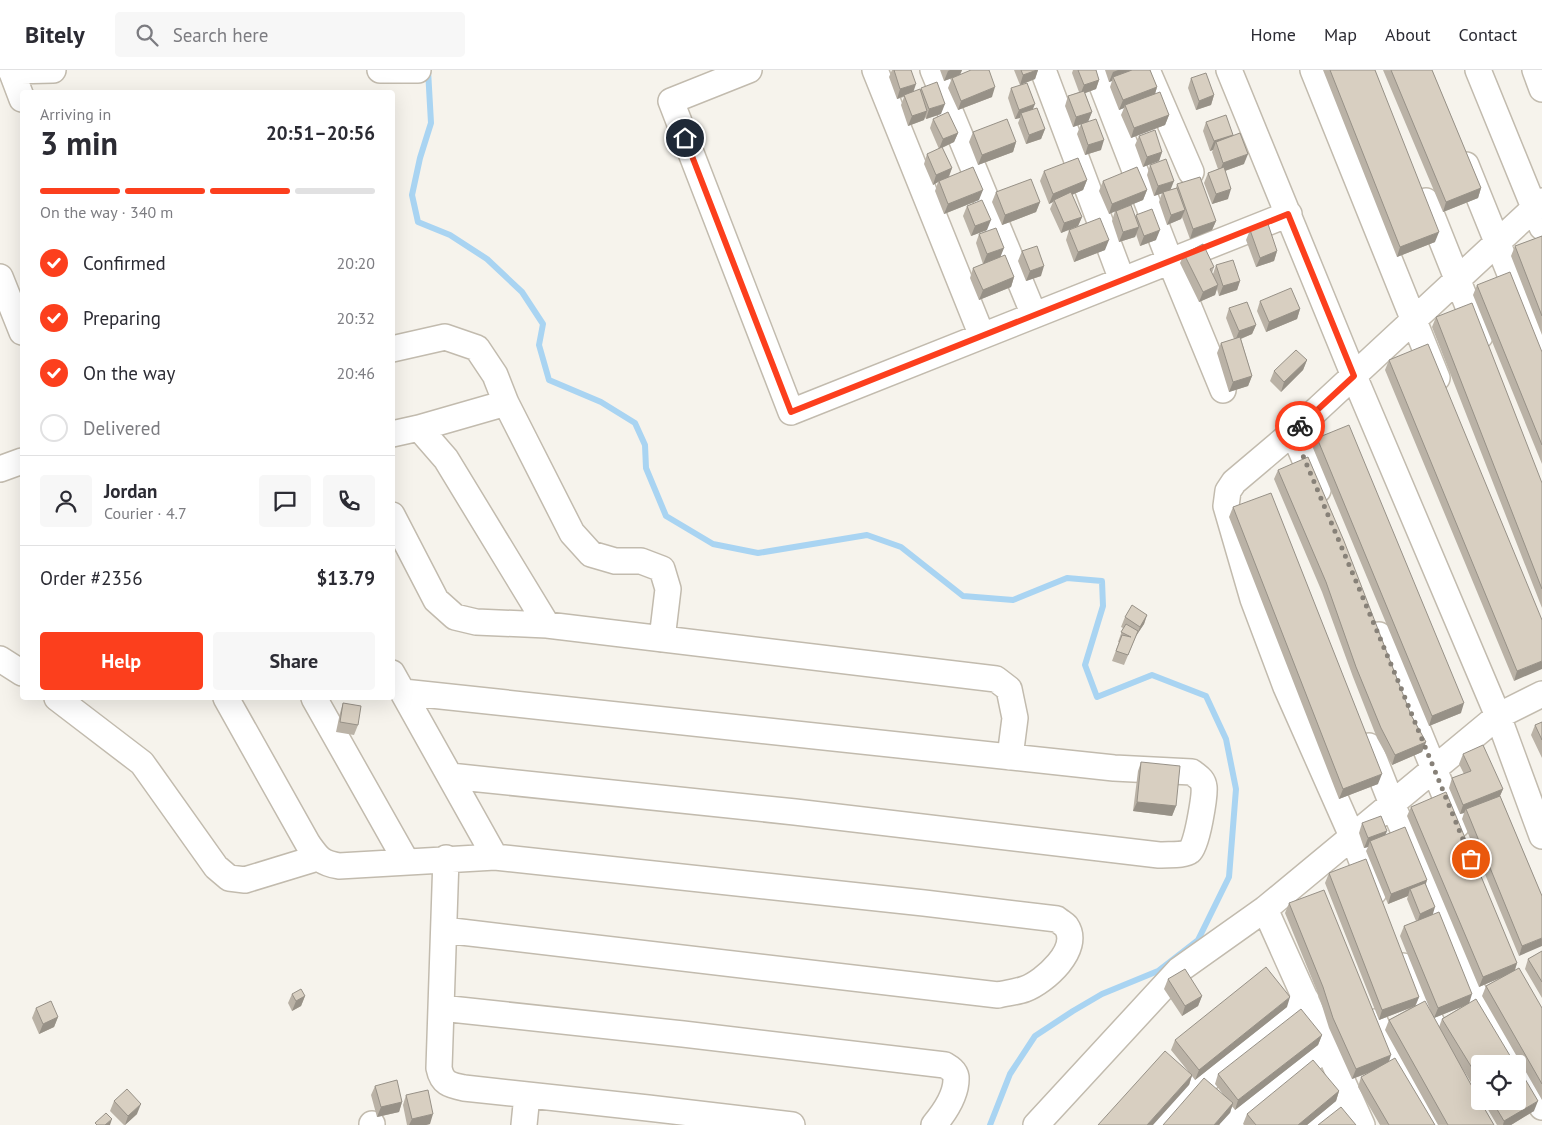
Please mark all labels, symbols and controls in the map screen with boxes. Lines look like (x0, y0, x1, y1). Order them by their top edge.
search box (115, 12, 465, 57)
text: Bitely (25, 19, 85, 50)
icon: search (133, 21, 161, 49)
text: Search here (173, 23, 268, 47)
text: Home (1250, 23, 1296, 46)
text: Map (1324, 23, 1357, 46)
text: About (1385, 23, 1431, 46)
text: Contact (1459, 23, 1517, 46)
text: Arriving in (40, 104, 111, 124)
pin (664, 117, 706, 159)
text: 20:51–20:56 (266, 121, 375, 145)
text: 3 min (40, 122, 118, 164)
icon: home (671, 124, 699, 152)
text: On the way · 340 m (40, 202, 173, 222)
icon: check (40, 249, 68, 277)
text: Confirmed (83, 251, 166, 275)
text: 20:20 (337, 253, 375, 273)
icon: check (40, 304, 68, 332)
text: Preparing (83, 306, 161, 330)
text: 20:32 (337, 308, 375, 328)
icon: check (40, 359, 68, 387)
text: On the way (83, 361, 175, 385)
text: 20:46 (337, 363, 375, 383)
courier (1275, 401, 1325, 451)
icon: bike (1286, 412, 1314, 440)
text: Delivered (83, 416, 161, 440)
button: person (40, 475, 92, 527)
button: chat (259, 475, 311, 527)
button: phone (323, 475, 375, 527)
text: Jordan (104, 479, 157, 503)
text: Courier · 4.7 (104, 503, 187, 523)
text: Order #2356 (40, 566, 143, 590)
text: $13.79 (316, 566, 375, 590)
button: Help (40, 632, 203, 690)
button: Share (213, 632, 375, 690)
pin (1450, 838, 1492, 880)
icon: bag (1457, 845, 1485, 873)
map controls (1471, 1055, 1526, 1110)
button: locate (1471, 1055, 1526, 1110)

